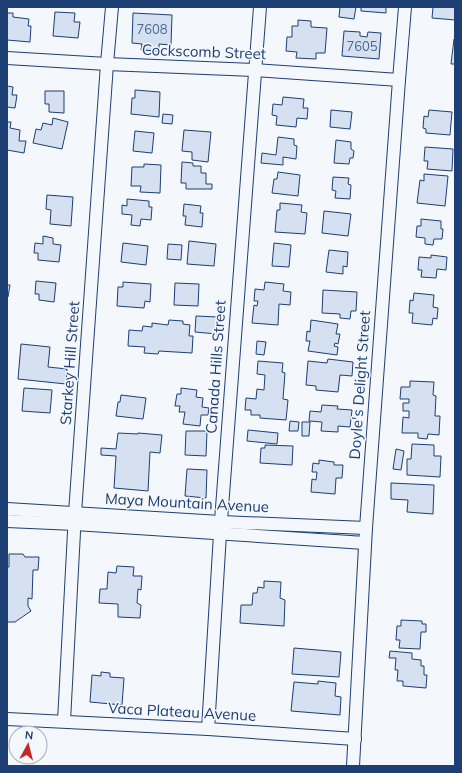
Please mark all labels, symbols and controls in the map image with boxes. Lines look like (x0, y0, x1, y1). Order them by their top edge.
house number: 7608 (136, 21, 168, 37)
house number: 7605 (346, 38, 378, 54)
street label: Cockscomb Street (142, 40, 266, 63)
street label: Starkey Hill Street (56, 300, 83, 426)
street label: Canada Hills Street (201, 300, 230, 434)
street label: Doyle's Delight Street (345, 310, 374, 460)
street label: Maya Mountain Avenue (105, 489, 270, 516)
street label: Vaca Plateau Avenue (107, 698, 257, 725)
north arrow (8, 725, 48, 765)
text: N (24, 728, 34, 743)

